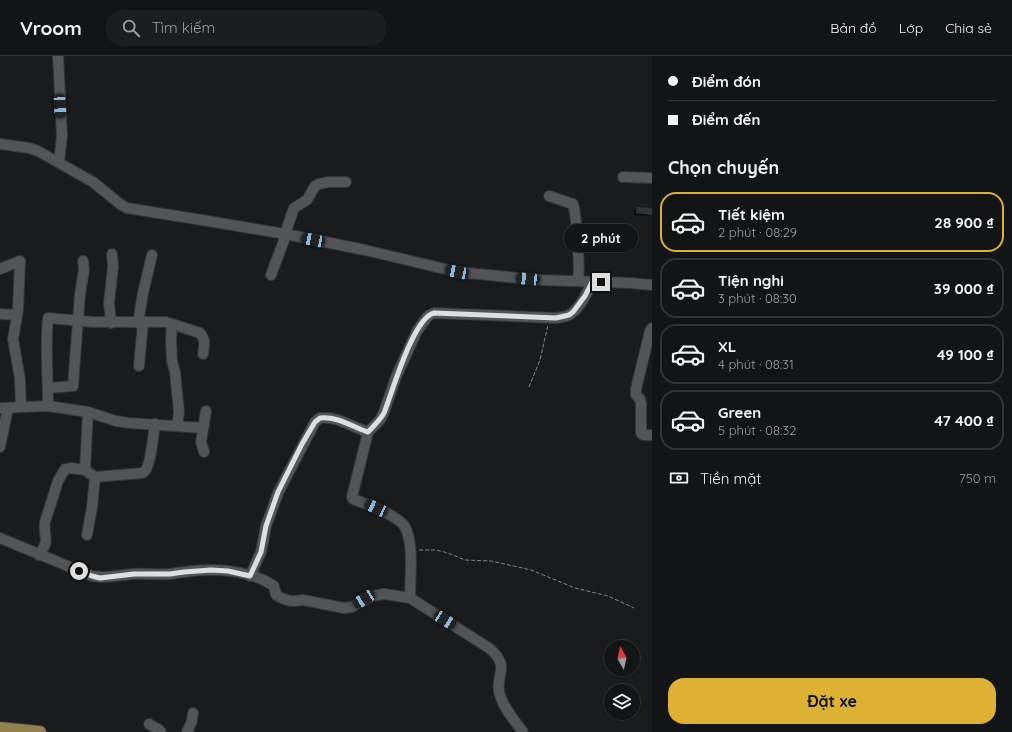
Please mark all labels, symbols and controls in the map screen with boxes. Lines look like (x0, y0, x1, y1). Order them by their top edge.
search box (106, 10, 386, 46)
text: Vroom (20, 16, 82, 40)
icon: search (120, 17, 142, 39)
text: Tìm kiếm (152, 18, 215, 37)
text: Bản đồ (830, 19, 877, 37)
text: Lớp (899, 19, 923, 37)
text: Chia sẻ (945, 19, 992, 37)
text: Điểm đón (692, 72, 761, 91)
car (53, 94, 67, 118)
text: Điểm đến (692, 110, 760, 129)
text: Chọn chuyến (668, 156, 779, 179)
icon: car (670, 204, 706, 240)
text: Tiết kiệm (718, 205, 785, 224)
text: 28 900 ₫ (934, 213, 994, 232)
callout: 2 phút (564, 224, 638, 252)
text: 2 phút · 08:29 (718, 224, 797, 240)
text: 2 phút (581, 230, 621, 246)
car (300, 232, 326, 248)
car (444, 264, 470, 280)
icon: car (670, 270, 706, 306)
text: Tiện nghi (718, 271, 784, 290)
car (516, 272, 540, 286)
route end (592, 273, 610, 291)
text: 39 000 ₫ (934, 279, 994, 298)
text: 3 phút · 08:30 (718, 290, 797, 306)
icon: car (670, 336, 706, 372)
text: XL (718, 337, 736, 356)
text: 49 100 ₫ (937, 345, 994, 364)
text: 4 phút · 08:31 (718, 356, 794, 372)
icon: car (670, 402, 706, 438)
text: Green (718, 403, 761, 422)
text: 47 400 ₫ (934, 411, 994, 430)
text: 5 phút · 08:32 (718, 422, 797, 438)
icon: cash (668, 467, 690, 489)
text: Tiền mặt (700, 469, 761, 488)
text: 750 m (959, 470, 996, 486)
car (363, 497, 389, 519)
route start (70, 562, 88, 580)
car (351, 588, 377, 610)
car (432, 609, 458, 631)
north arrow (604, 640, 640, 676)
map controls (604, 640, 640, 720)
button: Đặt xe (668, 678, 996, 724)
button: layers (604, 684, 640, 720)

